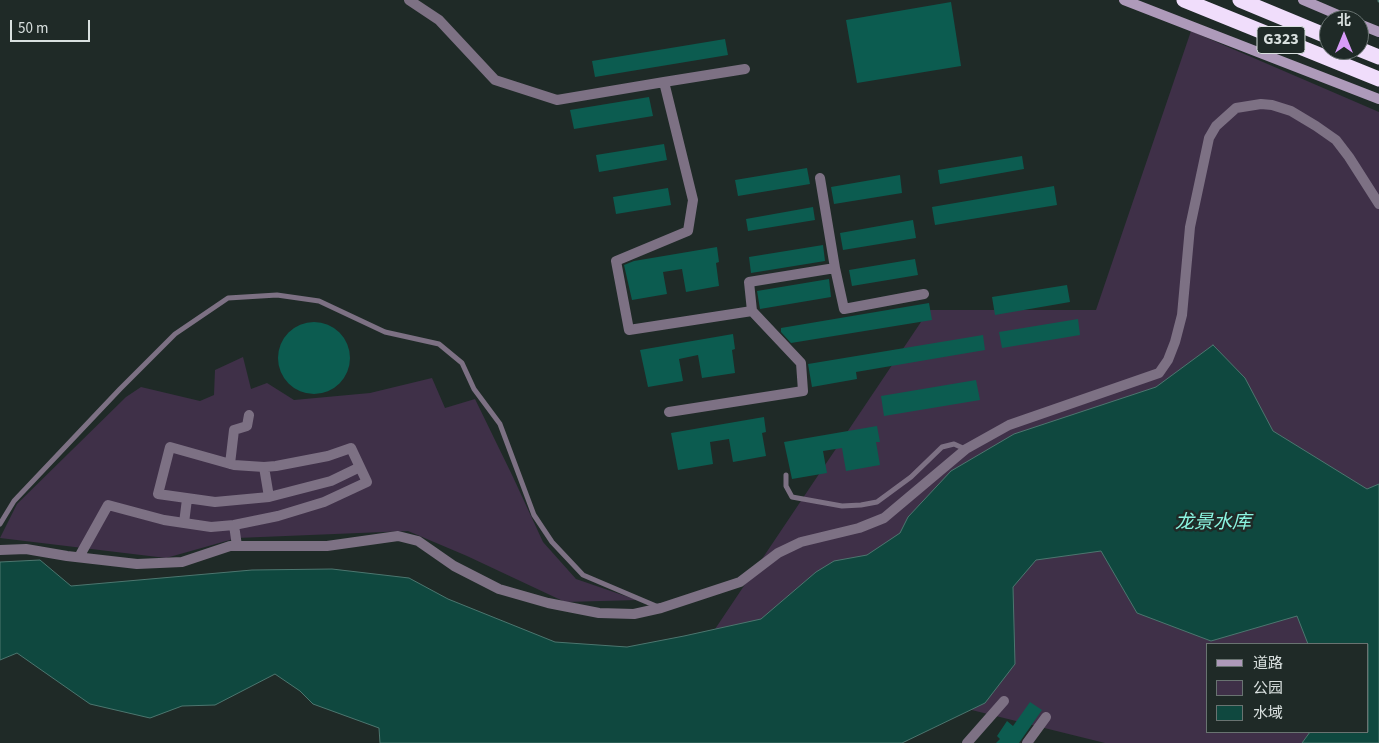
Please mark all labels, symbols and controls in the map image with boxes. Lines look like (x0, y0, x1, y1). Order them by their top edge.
scale bar (12, 10, 92, 42)
north arrow (1319, 10, 1369, 60)
text: 北 (1337, 11, 1351, 31)
text: 50 m (18, 18, 48, 39)
road number: G323 (1257, 26, 1305, 54)
water label: 龙景水库 (1175, 513, 1251, 535)
legend (1206, 643, 1369, 733)
text: 道路 (1253, 653, 1283, 674)
text: 公园 (1253, 678, 1283, 699)
text: 水域 (1253, 703, 1283, 724)

